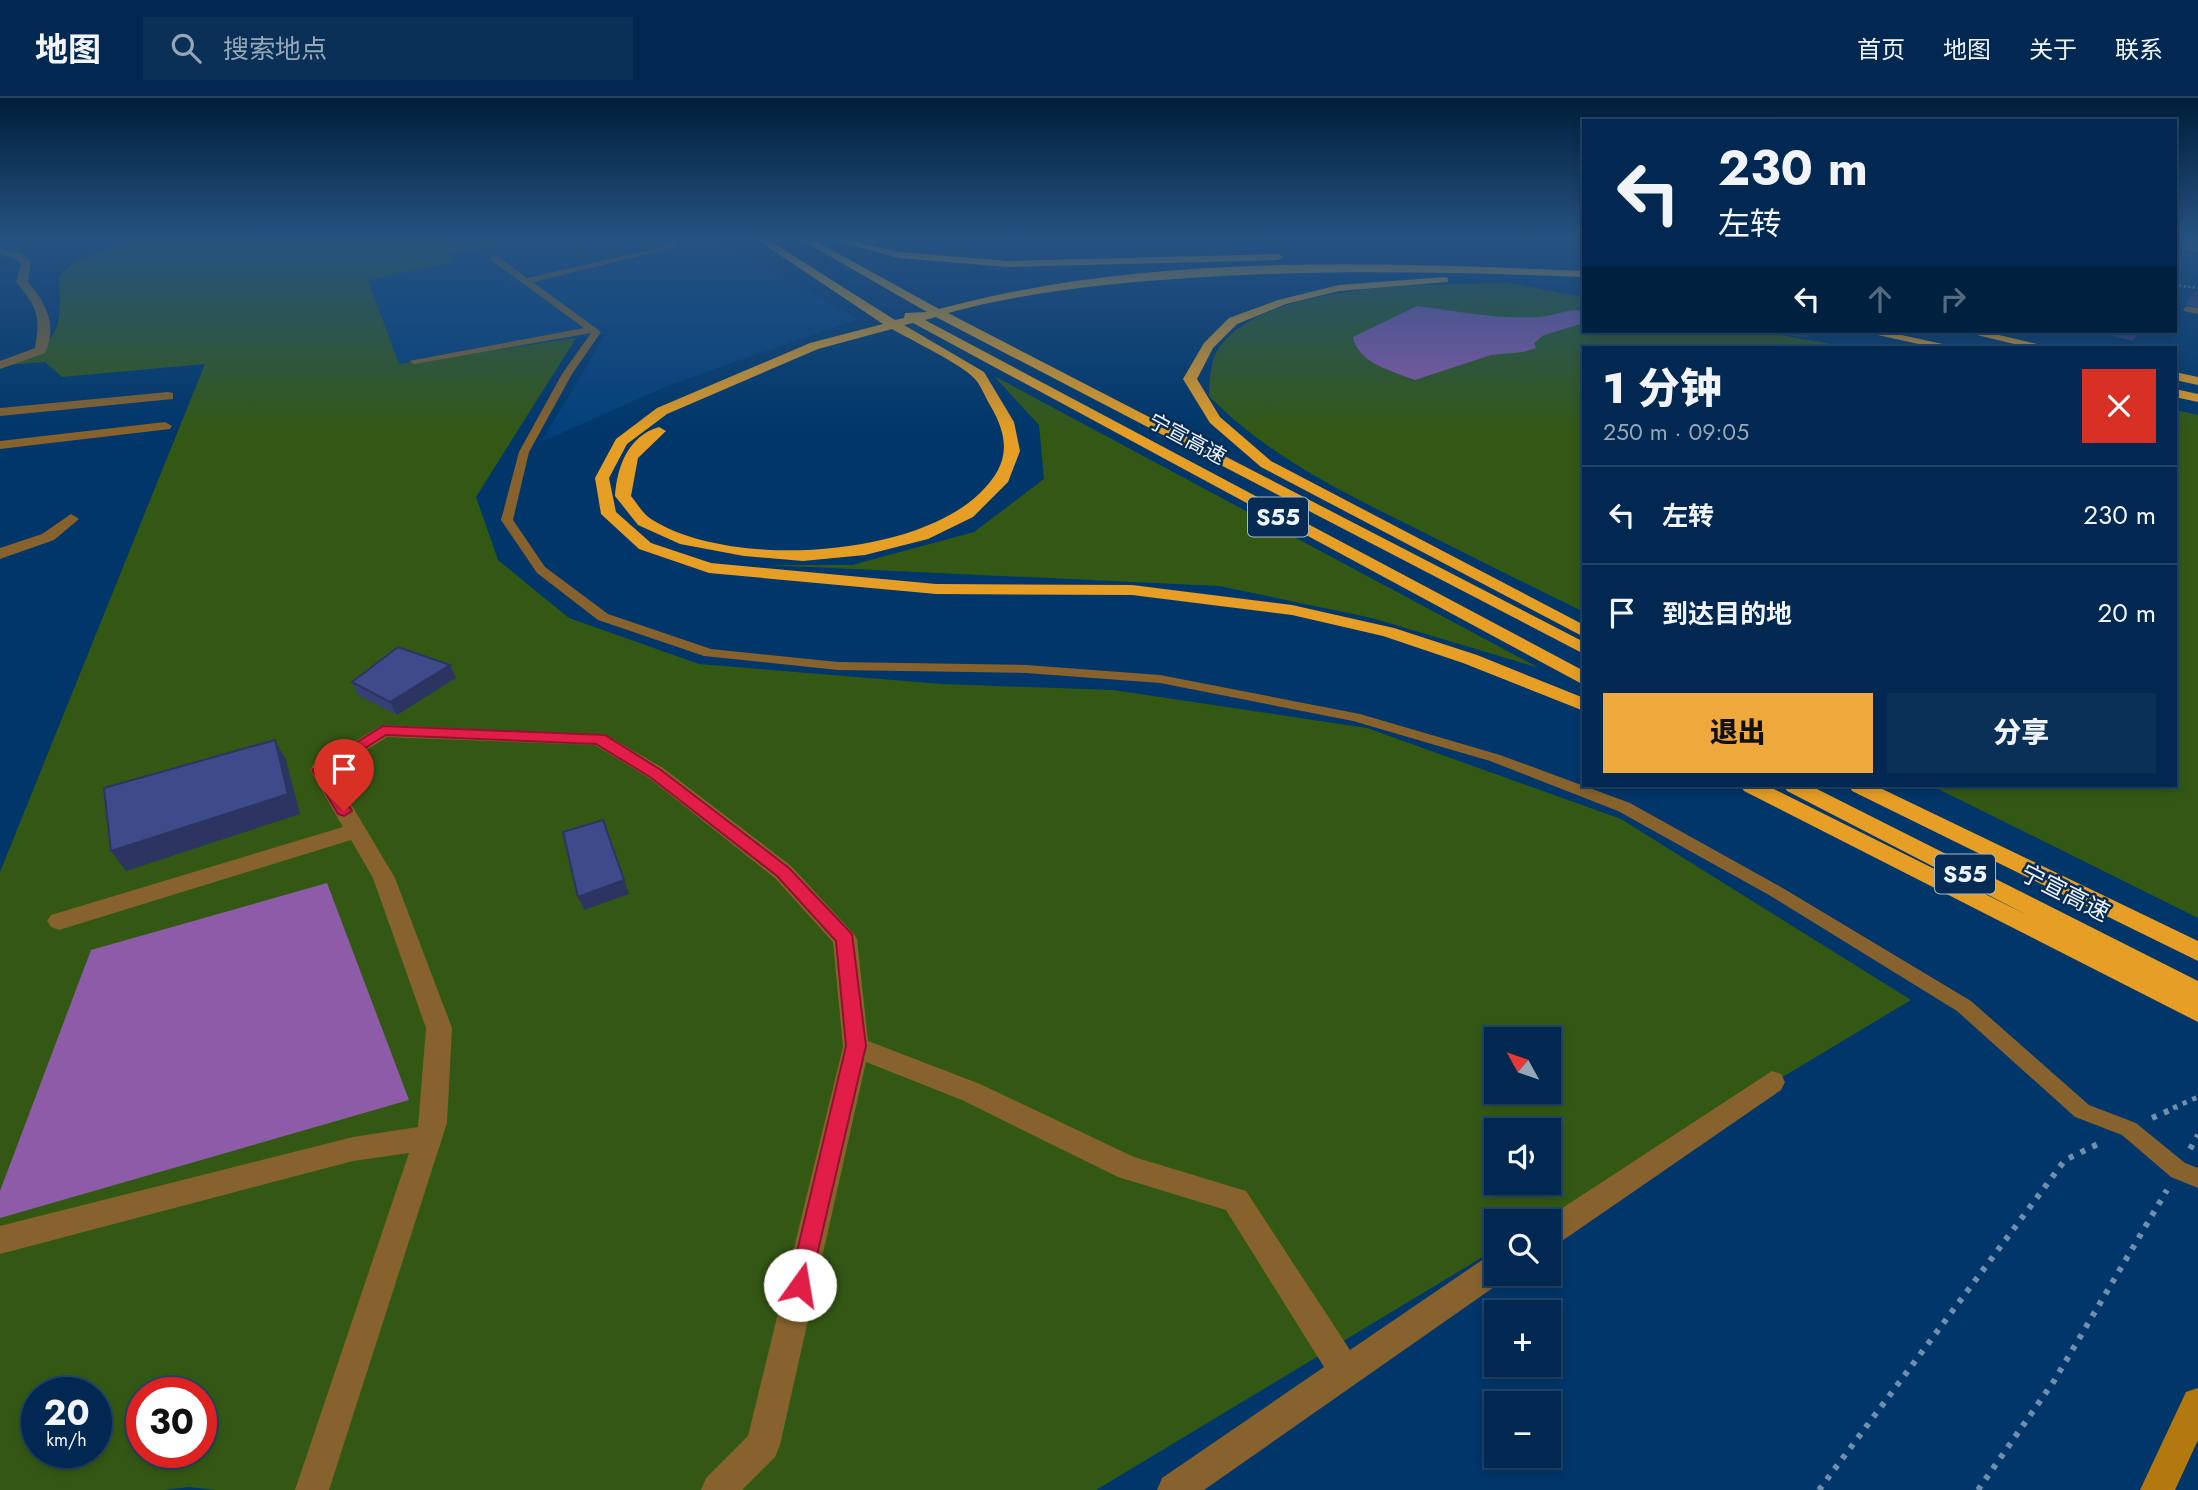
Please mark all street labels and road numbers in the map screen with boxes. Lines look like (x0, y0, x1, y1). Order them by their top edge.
street label: 宁宣高速 (1143, 406, 1231, 472)
road number: S55 (1248, 498, 1308, 536)
road number: S55 (1935, 854, 1995, 894)
street label: 宁宣高速 (2015, 855, 2116, 930)

